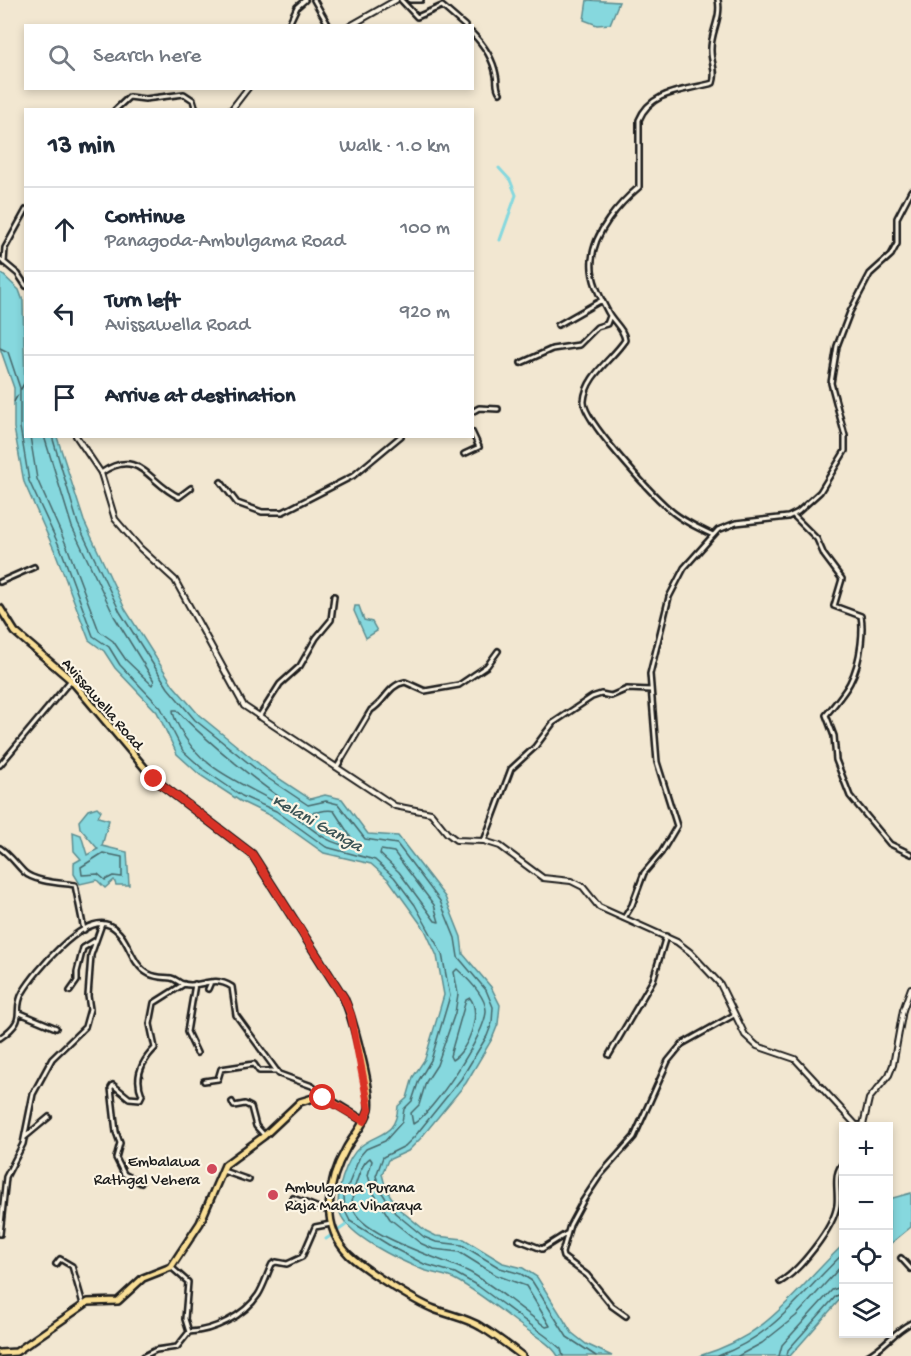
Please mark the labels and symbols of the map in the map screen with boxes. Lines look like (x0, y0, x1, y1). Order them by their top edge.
street label: Avissawella Road (56, 655, 148, 757)
route end (140, 765, 166, 791)
water label: Kelani Ganga (268, 791, 366, 858)
route start (309, 1084, 335, 1110)
place label: Embalawa Rathgal Vehera (94, 1154, 201, 1191)
marker: Embalawa Rathgal Vehera (205, 1162, 219, 1176)
place label: Ambulgama Purana Raja Maha Viharaya (285, 1180, 423, 1217)
marker: Ambulgama Purana Raja Maha Viharaya (266, 1188, 280, 1202)

